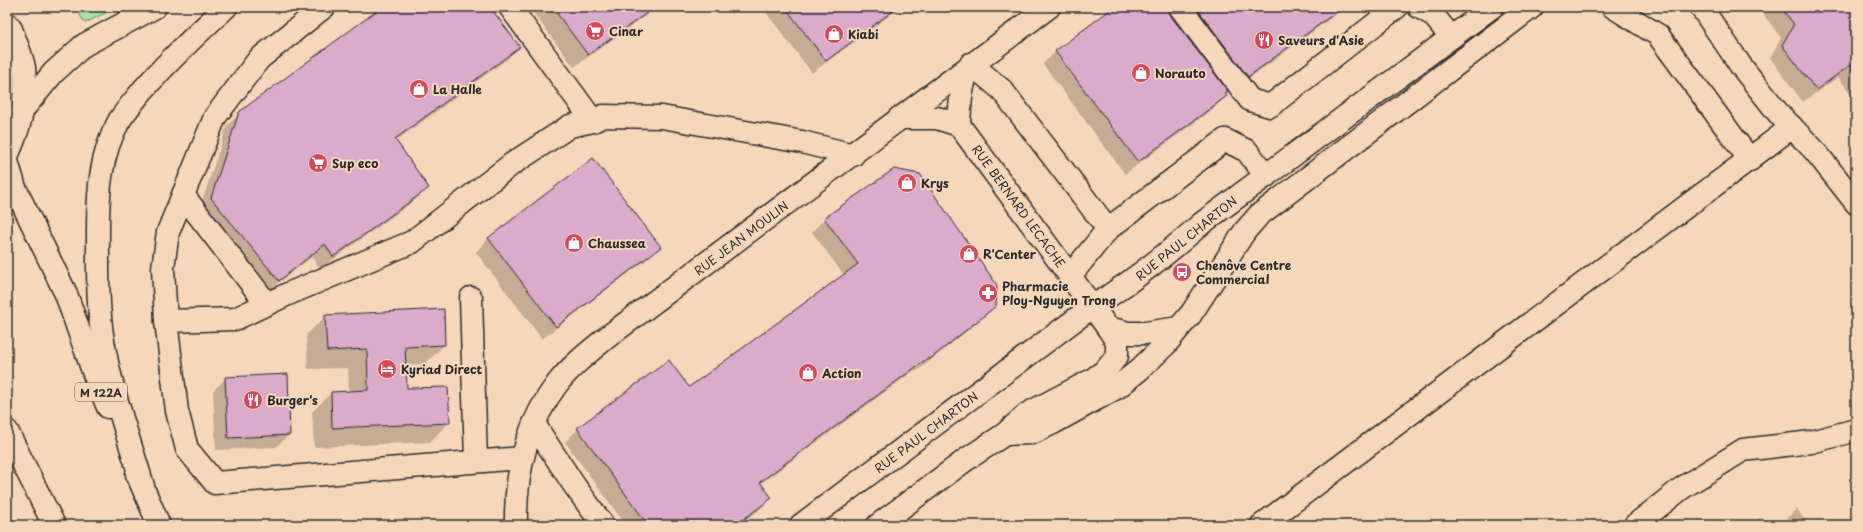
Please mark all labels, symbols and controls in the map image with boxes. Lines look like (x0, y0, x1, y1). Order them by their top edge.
supermarket icon: Cinar (584, 20, 606, 42)
place label: Cinar (609, 22, 644, 40)
shop icon: Kiabi (823, 23, 845, 45)
place label: Kiabi (848, 25, 879, 43)
restaurant icon: Saveurs d'Asie (1253, 29, 1275, 51)
place label: Saveurs d'Asie (1278, 31, 1365, 49)
shop icon: Norauto (1130, 62, 1152, 84)
place label: Norauto (1155, 64, 1206, 82)
shop icon: La Halle (408, 78, 430, 100)
place label: La Halle (433, 80, 482, 98)
street label: RUE BERNARD LECACHE (968, 141, 1070, 271)
supermarket icon: Sup eco (307, 152, 329, 174)
place label: Sup eco (332, 154, 378, 172)
shop icon: Krys (896, 172, 918, 194)
place label: Krys (921, 174, 949, 192)
street label: RUE PAUL CHARTON (1132, 191, 1240, 285)
street label: RUE JEAN MOULIN (690, 197, 792, 279)
shop icon: Chaussea (563, 232, 585, 254)
place label: Chaussea (588, 234, 646, 252)
shop icon: R'Center (958, 243, 980, 265)
place label: R'Center (983, 245, 1037, 263)
place label: Chenôve Centre Commercial (1196, 256, 1292, 288)
bus stop icon: Chenôve Centre Commercial (1171, 261, 1193, 283)
place label: Pharmacie Ploy-Nguyen Trong (1002, 277, 1116, 309)
pharmacy icon: Pharmacie Ploy-Nguyen Trong (977, 282, 999, 304)
hotel icon: Kyriad Direct (376, 358, 398, 380)
place label: Kyriad Direct (401, 360, 483, 378)
shop icon: Action (797, 362, 819, 384)
place label: Action (821, 364, 861, 382)
road number: M 122A (75, 383, 127, 401)
street label: RUE PAUL CHARTON (870, 387, 982, 477)
restaurant icon: Burger's (242, 389, 264, 411)
place label: Burger's (267, 391, 318, 409)

